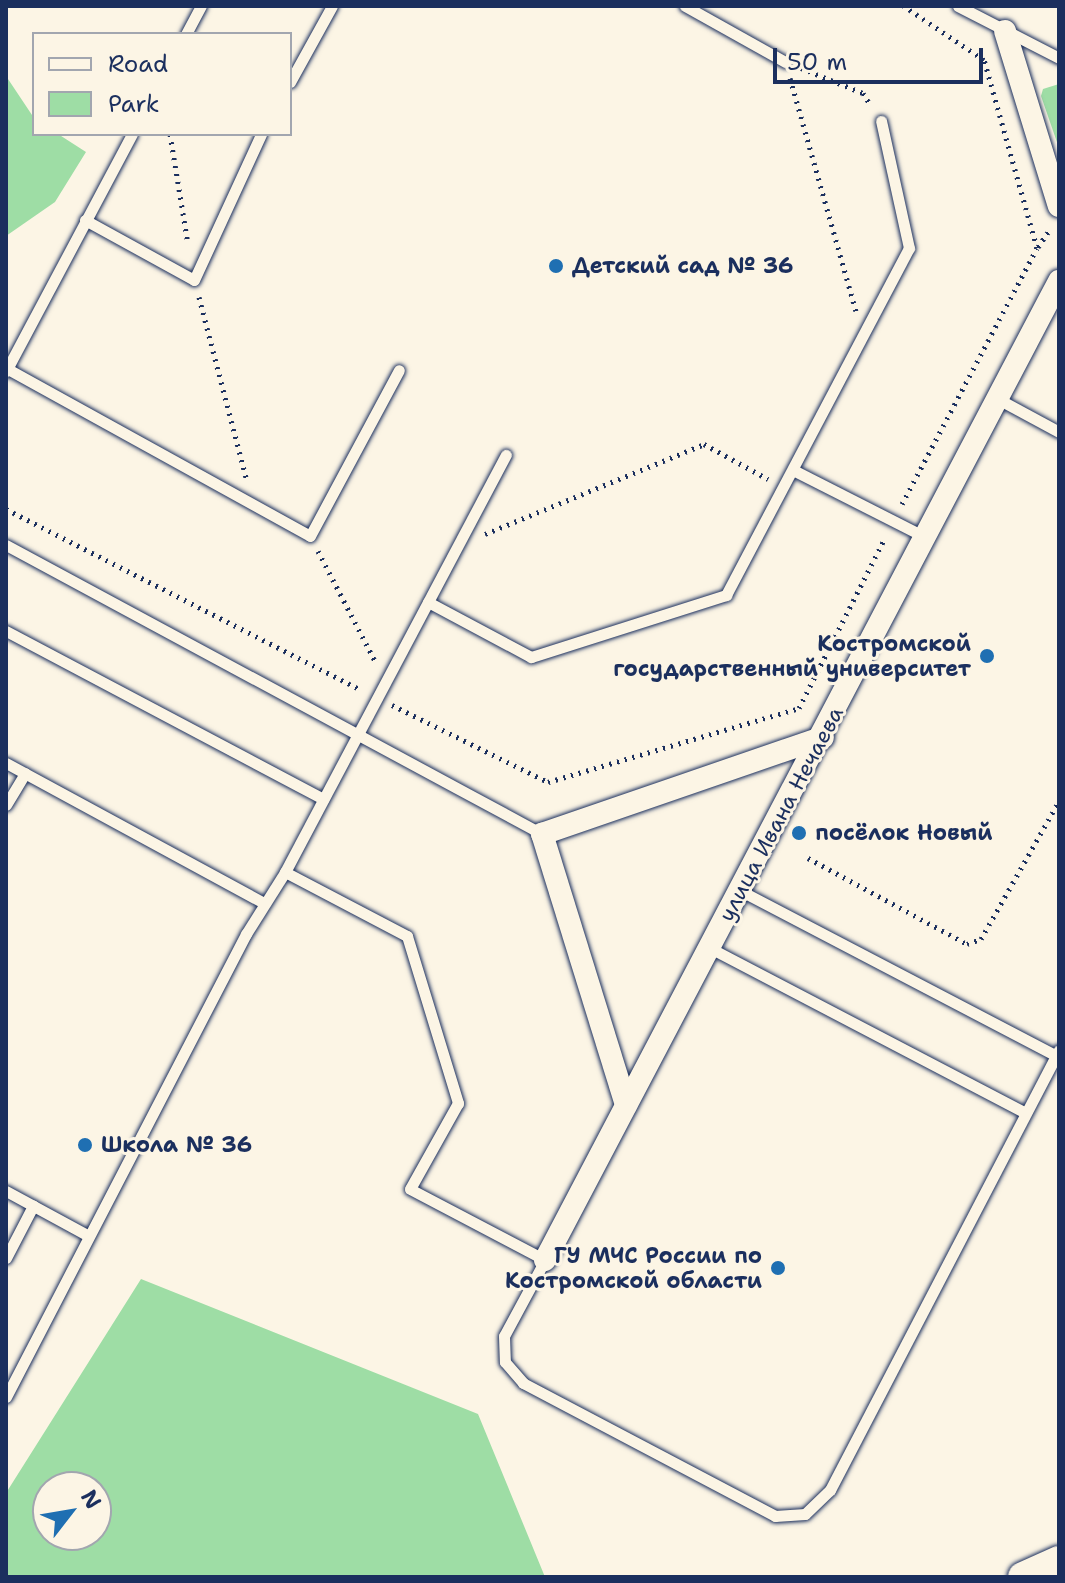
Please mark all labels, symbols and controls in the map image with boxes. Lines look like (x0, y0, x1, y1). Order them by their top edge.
legend (32, 32, 292, 136)
scale bar (777, 32, 987, 82)
text: 50 m (787, 46, 847, 78)
text: Road (108, 48, 168, 80)
text: Park (108, 88, 160, 120)
place label: Детский сад № 36 (572, 253, 793, 279)
marker: Детский сад № 36 (547, 257, 565, 275)
place label: Костромской государственный университет (613, 630, 971, 682)
marker: Костромской государственный университет (978, 647, 996, 665)
street label: улица Ивана Нечаева (713, 702, 849, 926)
place label: посёлок Новый (815, 820, 993, 846)
marker: посёлок Новый (790, 824, 808, 842)
place label: Школа № 36 (101, 1132, 252, 1158)
marker: Школа № 36 (76, 1136, 94, 1154)
place label: ГУ МЧС России по Костромской области (505, 1242, 762, 1294)
marker: ГУ МЧС России по Костромской области (769, 1259, 787, 1277)
north arrow (32, 1471, 112, 1551)
text: N (74, 1484, 108, 1514)

